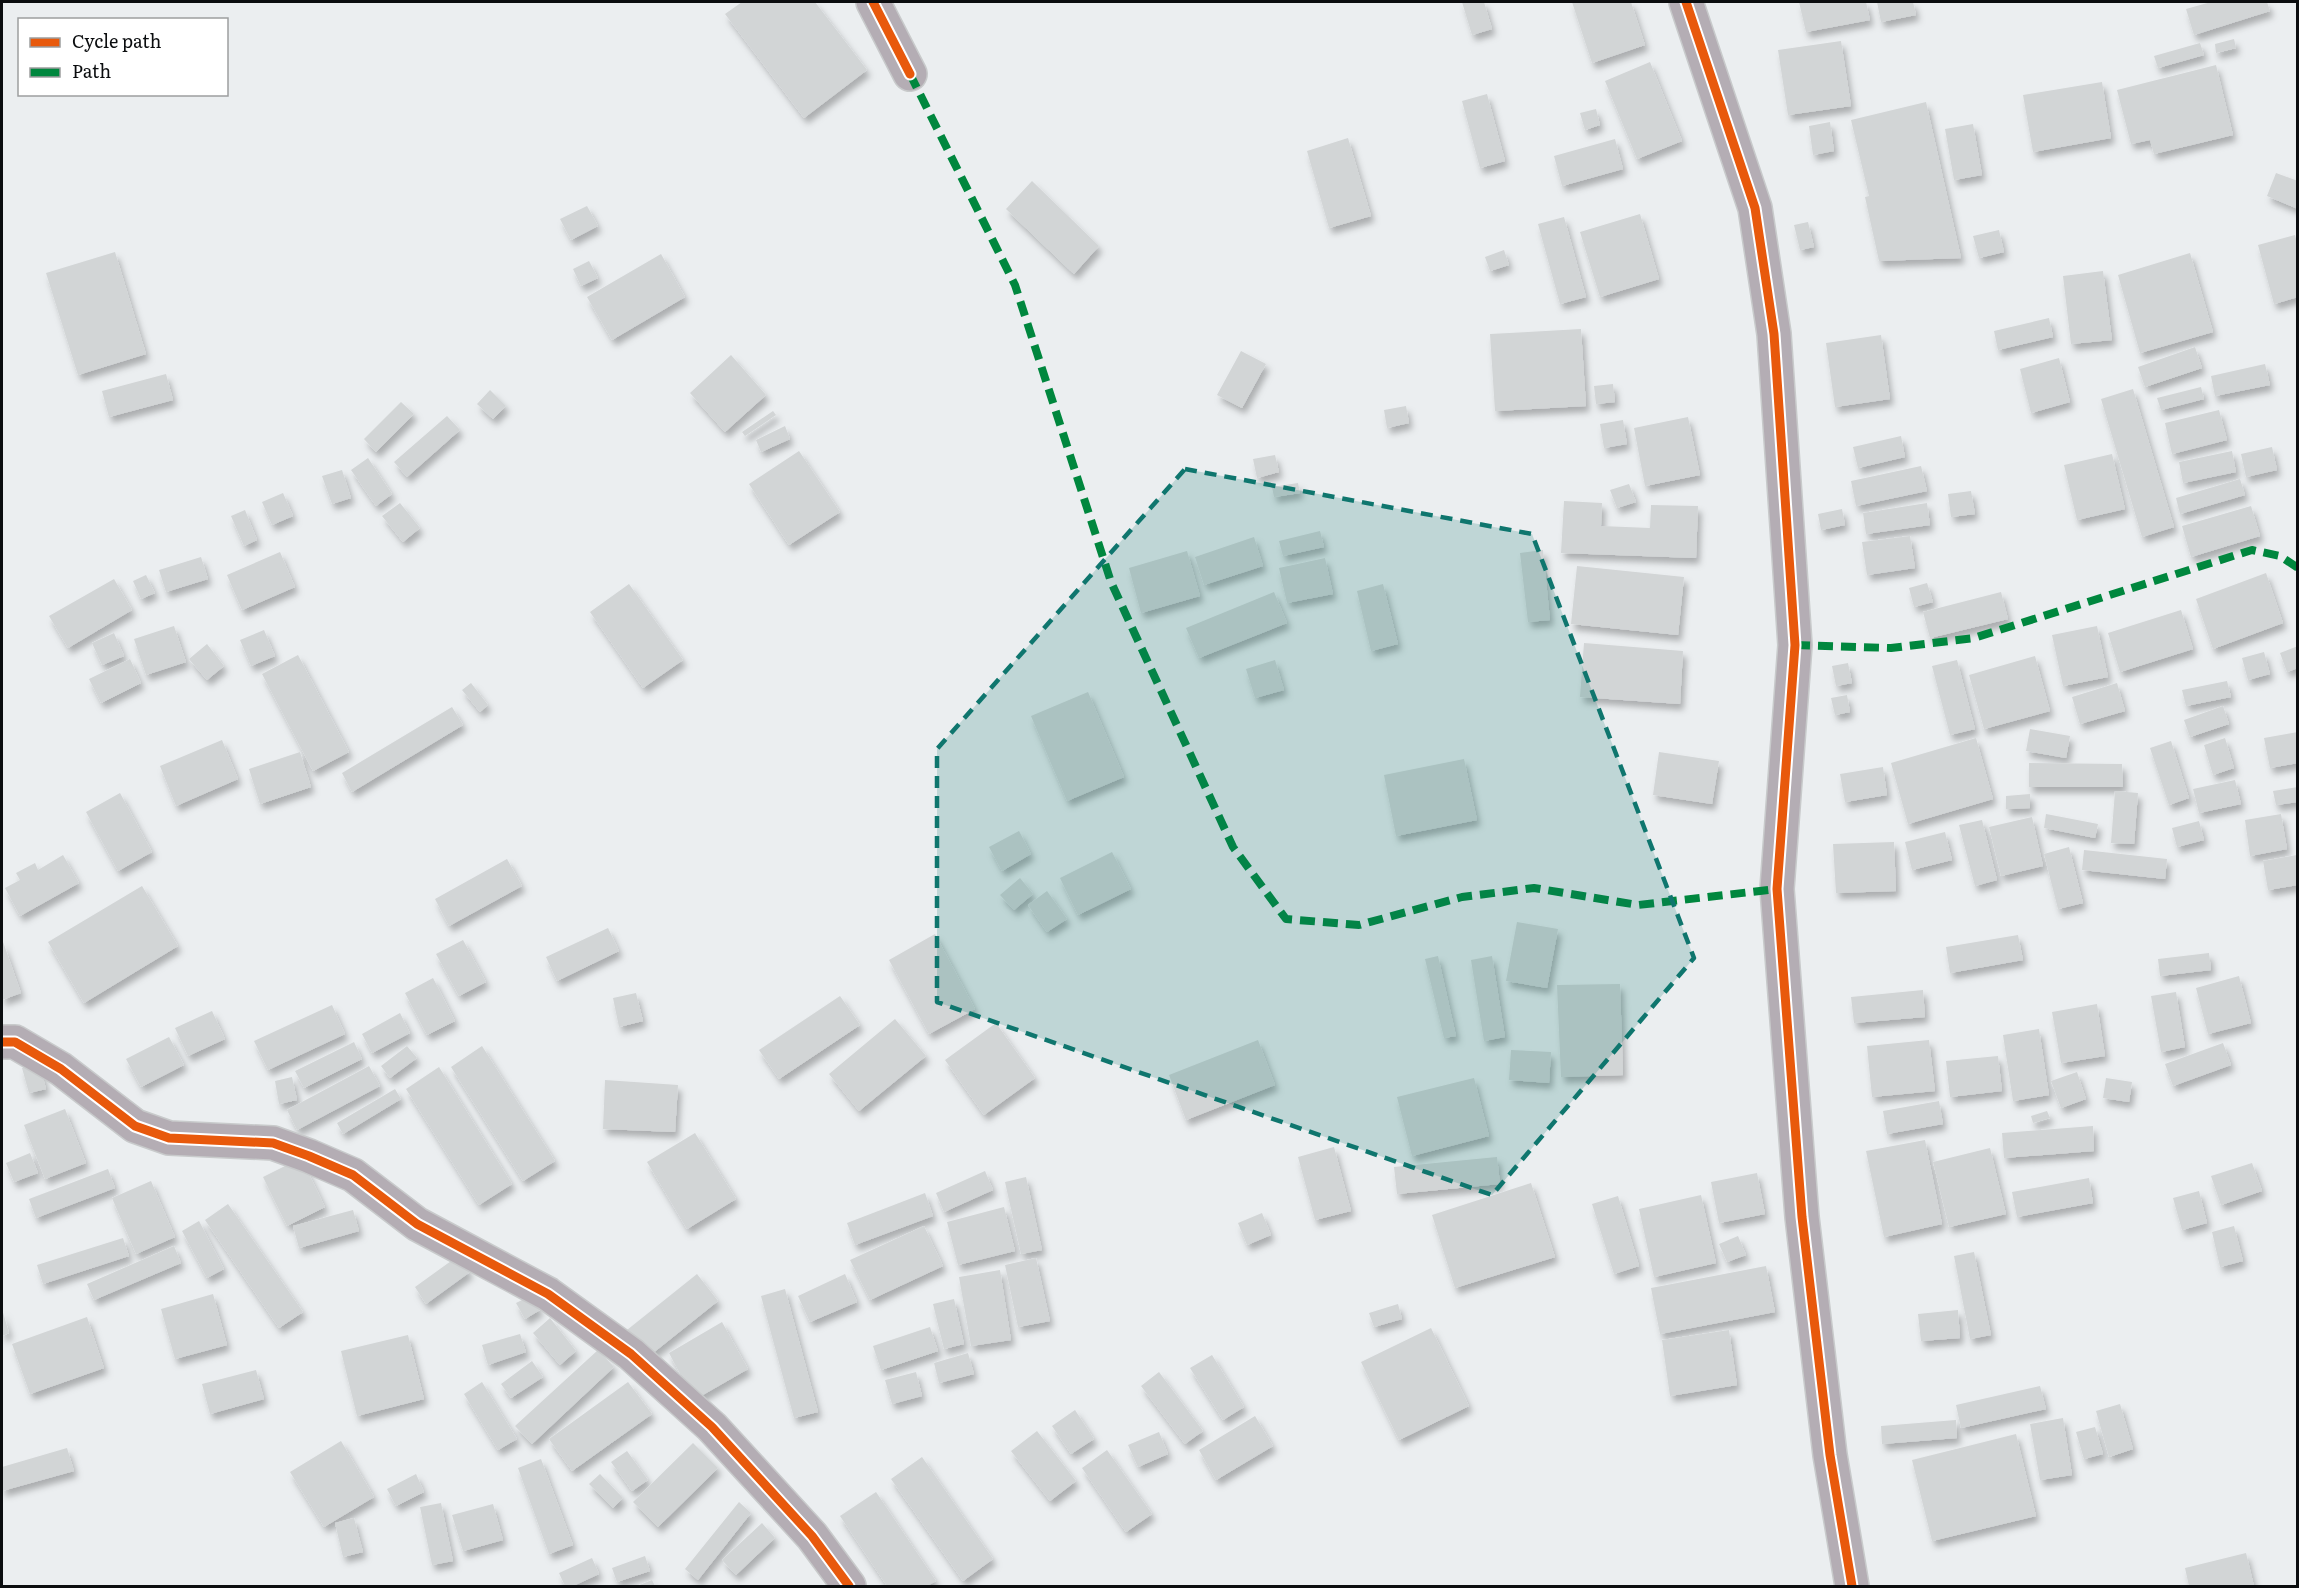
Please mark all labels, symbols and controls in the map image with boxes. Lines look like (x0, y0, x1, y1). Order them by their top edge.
legend (18, 18, 228, 96)
text: Cycle path (72, 27, 161, 54)
text: Path (72, 57, 111, 84)

